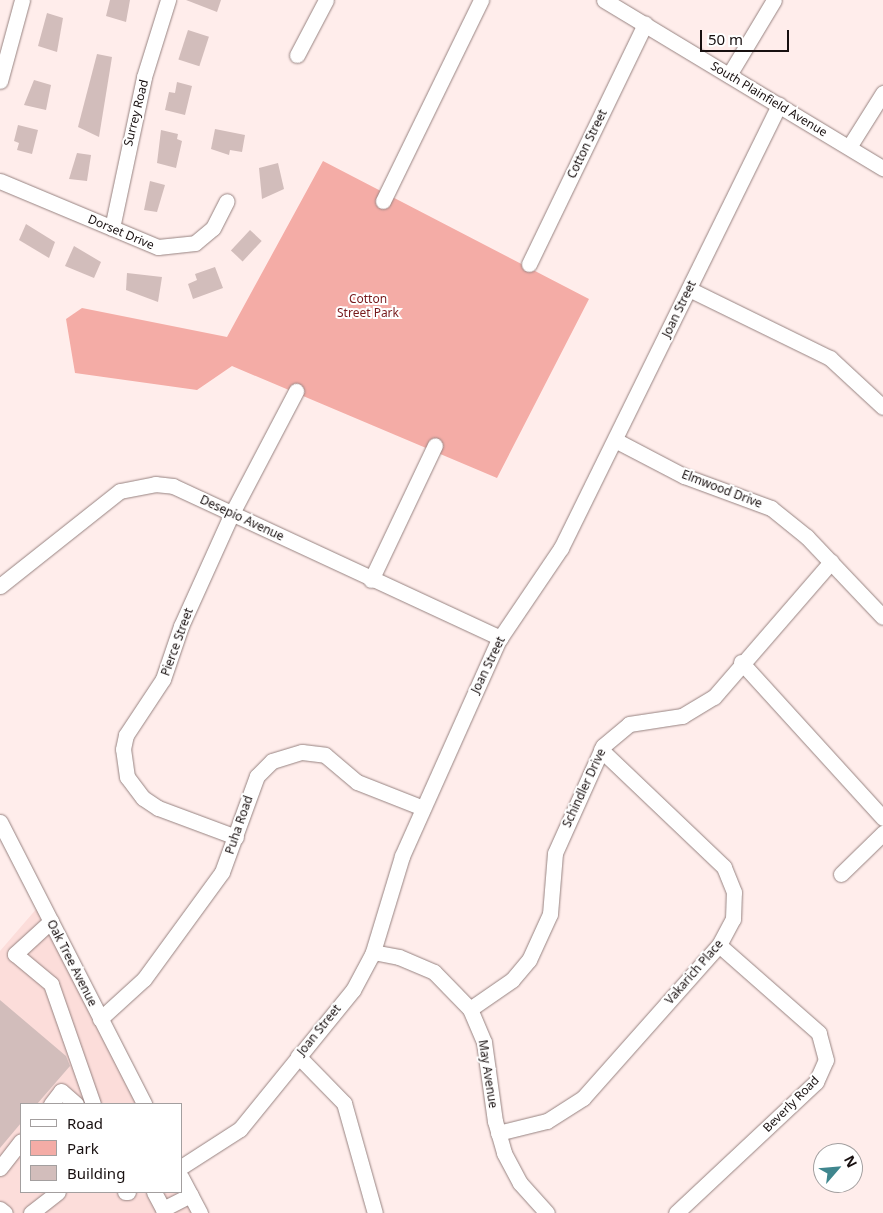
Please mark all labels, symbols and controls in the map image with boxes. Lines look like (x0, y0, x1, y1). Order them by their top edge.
scale bar (703, 20, 792, 52)
text: 50 m (708, 29, 743, 49)
street label: South Plainfield Avenue (708, 58, 830, 140)
street label: Surrey Road (121, 78, 151, 148)
street label: Cotton Street (564, 107, 610, 181)
street label: Dorset Drive (86, 212, 156, 252)
street label: Joan Street (659, 278, 699, 340)
park label: Cotton Street Park (337, 292, 399, 320)
street label: Elmwood Drive (680, 467, 764, 511)
street label: Desepio Avenue (198, 492, 286, 544)
street label: Pierce Street (158, 606, 196, 678)
street label: Joan Street (468, 634, 508, 696)
street label: Schindler Drive (559, 746, 609, 830)
street label: Puha Road (222, 794, 256, 856)
street label: Oak Tree Avenue (44, 917, 100, 1009)
street label: Vakarich Place (662, 937, 726, 1007)
street label: Joan Street (294, 1002, 344, 1058)
street label: May Avenue (475, 1039, 501, 1109)
street label: Beverly Road (760, 1073, 822, 1135)
legend (20, 1103, 182, 1193)
text: Road (67, 1113, 103, 1133)
text: Park (67, 1138, 99, 1158)
north arrow (813, 1143, 863, 1193)
text: N (840, 1152, 862, 1171)
text: Building (67, 1163, 125, 1183)

